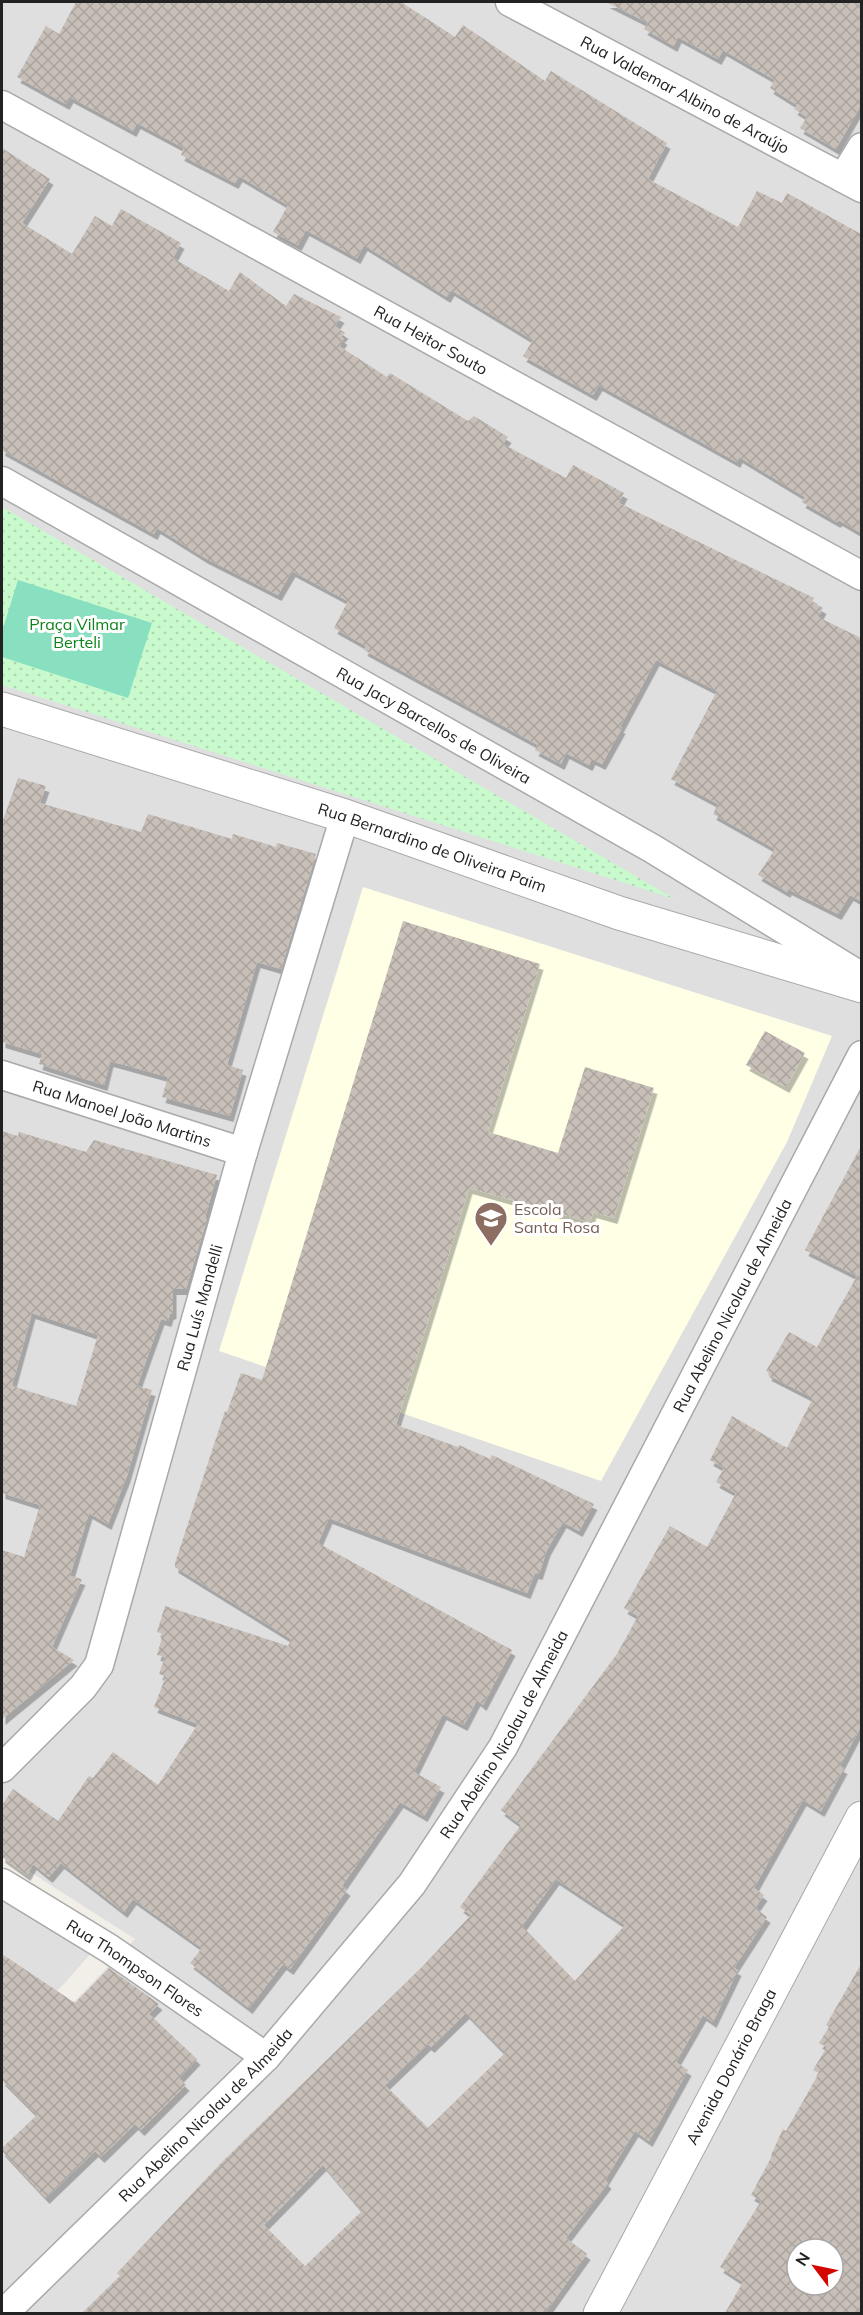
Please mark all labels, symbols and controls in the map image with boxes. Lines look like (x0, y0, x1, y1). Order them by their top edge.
street label: Rua Valdemar Albino de Araújo (577, 31, 793, 158)
street label: Rua Heitor Souto (371, 301, 491, 379)
park label: Praça Vilmar Berteli (29, 614, 125, 652)
street label: Rua Jacy Barcellos de Oliveira (333, 662, 534, 788)
street label: Rua Bernardino de Oliveira Paim (316, 798, 549, 897)
street label: Rua Manoel João Martins (30, 1075, 214, 1151)
street label: Rua Abelino Nicolau de Almeida (668, 1195, 796, 1416)
place label: Escola Santa Rosa (514, 1199, 600, 1237)
school or university icon: Escola Santa Rosa (473, 1200, 509, 1247)
street label: Rua Luís Mandelli (172, 1242, 227, 1373)
street label: Rua Abelino Nicolau de Almeida (435, 1627, 572, 1842)
street label: Rua Thompson Flores (63, 1915, 208, 2021)
street label: Avenida Donário Braga (681, 1985, 780, 2148)
street label: Rua Abelino Nicolau de Almeida (114, 2024, 296, 2206)
north arrow (785, 2237, 845, 2297)
text: N (791, 2249, 814, 2269)

